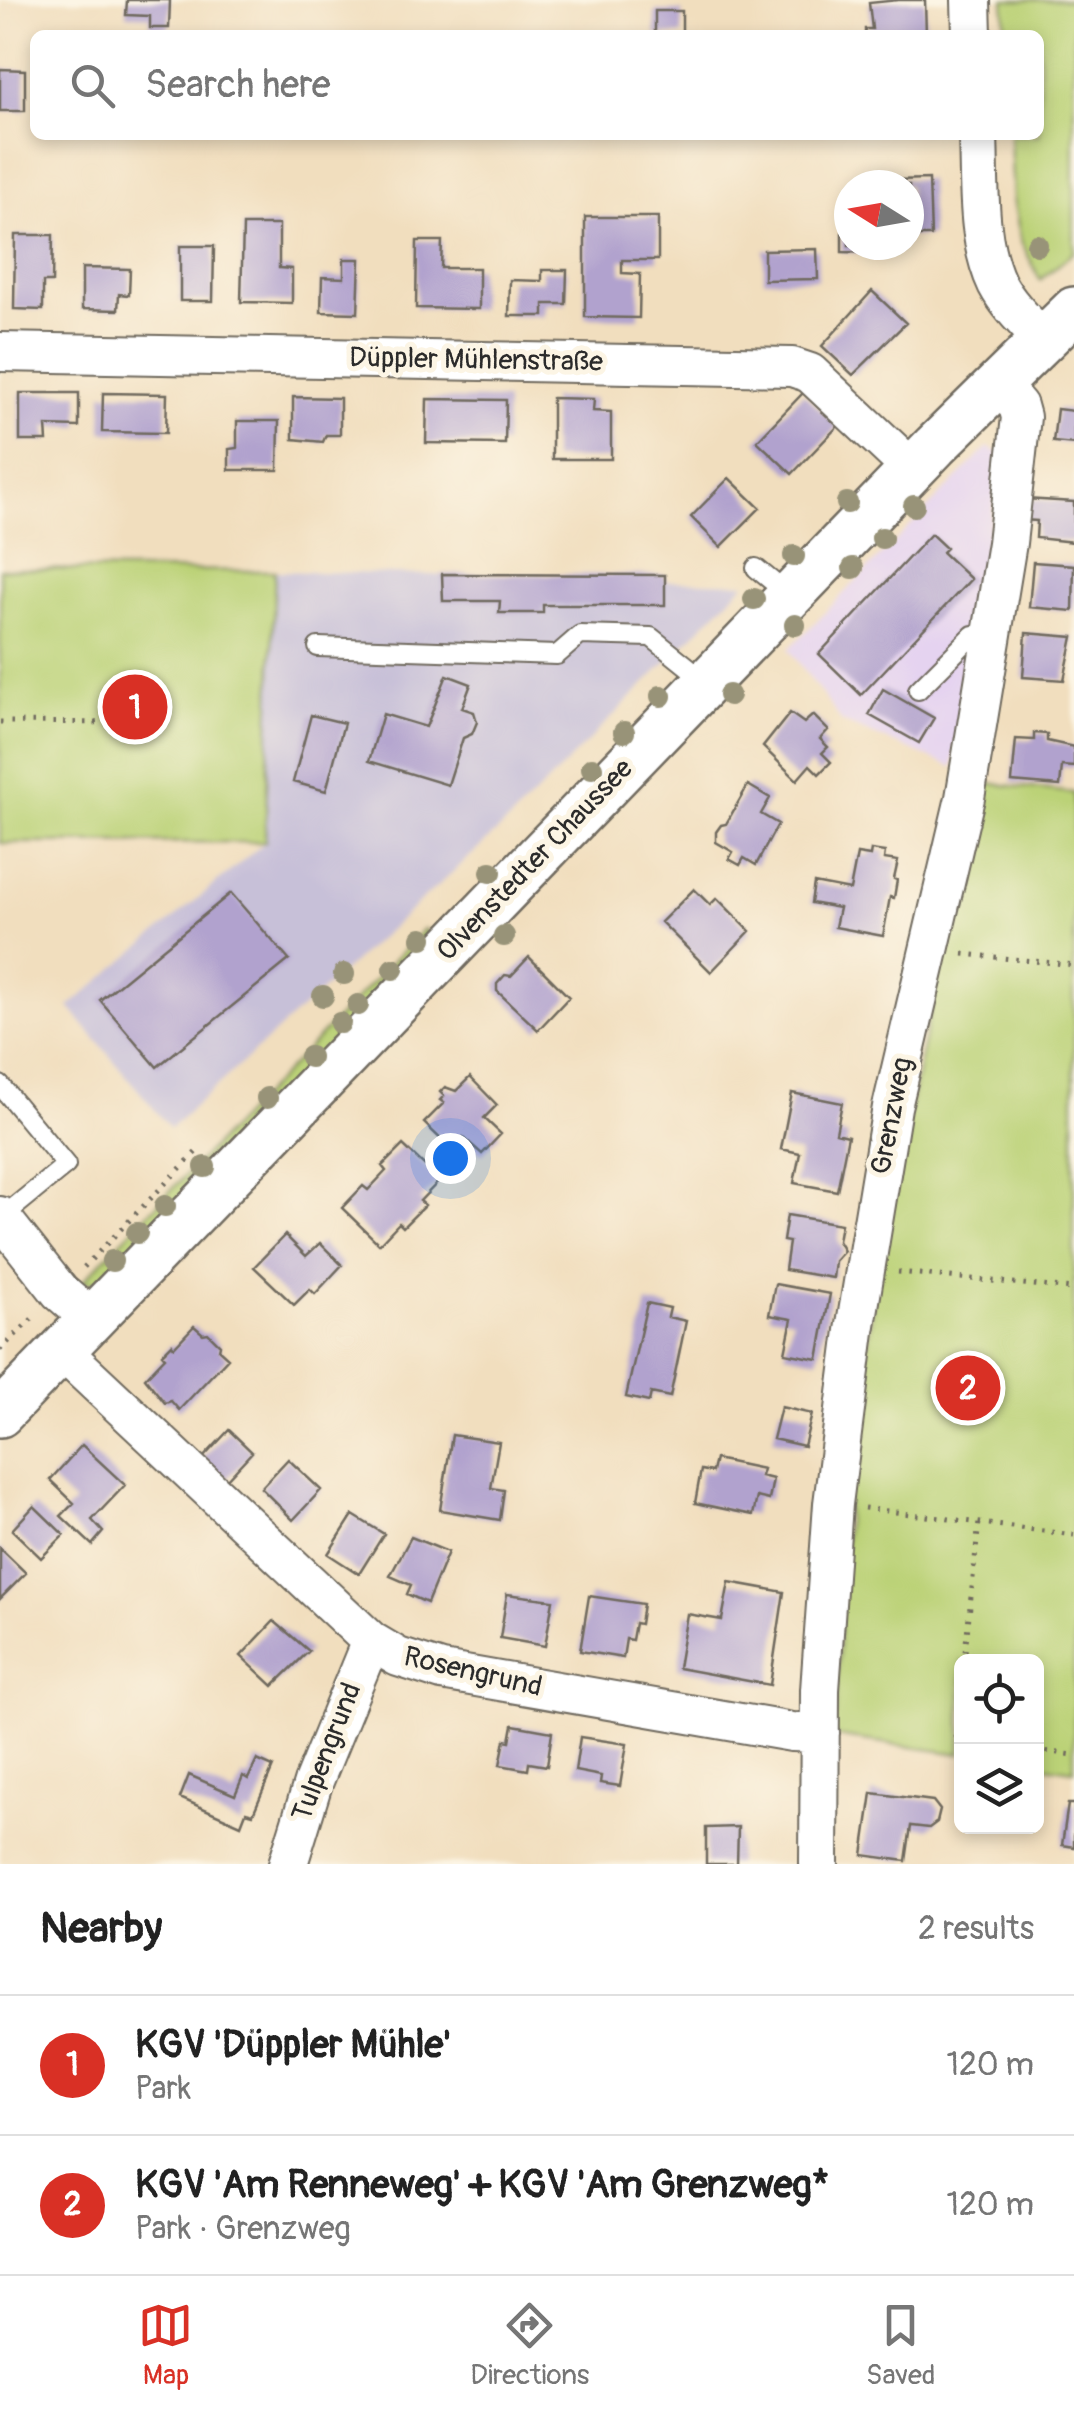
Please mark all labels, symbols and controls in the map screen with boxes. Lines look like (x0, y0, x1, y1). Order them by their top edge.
search box (30, 30, 1044, 140)
icon: search (65, 58, 120, 113)
text: Search here (145, 61, 331, 109)
north arrow (834, 170, 924, 260)
street label: Düppler Mühlenstraße (349, 340, 603, 380)
pin: 1 (102, 670, 168, 744)
street label: Olvenstedter Chaussee (429, 751, 641, 968)
street label: Grenzweg (864, 1055, 920, 1177)
your location (425, 1133, 476, 1184)
pin: 2 (936, 1350, 1000, 1426)
street label: Rosengrund (401, 1639, 545, 1705)
map controls (954, 1654, 1044, 1834)
button: locate (954, 1654, 1044, 1744)
street label: Tulpengrund (285, 1678, 369, 1826)
button: layers (954, 1744, 1044, 1834)
text: Nearby (40, 1903, 162, 1955)
text: 2 results (918, 1909, 1034, 1949)
text: KGV 'Düppler Mühle' (135, 2021, 451, 2069)
text: 1 (66, 2045, 79, 2085)
text: 120 m (946, 2045, 1034, 2085)
text: Park (135, 2069, 191, 2109)
text: KGV 'Am Renneweg' + KGV 'Am Grenzweg* (135, 2161, 829, 2209)
text: 2 (64, 2185, 81, 2225)
text: 120 m (946, 2185, 1034, 2225)
text: Park · Grenzweg (135, 2209, 351, 2249)
tab: Map (138, 2298, 193, 2393)
tab: Directions (470, 2298, 589, 2393)
tab: Saved (866, 2298, 936, 2393)

